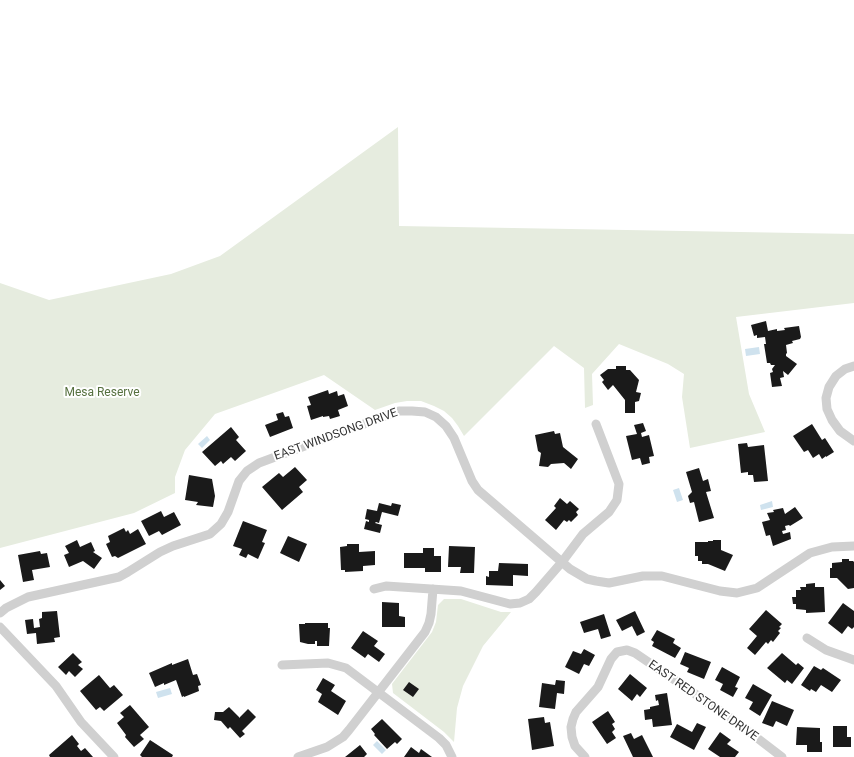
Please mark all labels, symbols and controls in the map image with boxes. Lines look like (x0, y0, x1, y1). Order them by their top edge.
park label: Mesa Reserve (64, 386, 140, 400)
street label: EAST WINDSONG DRIVE (272, 406, 400, 464)
street label: EAST RED STONE DRIVE (645, 658, 761, 744)

